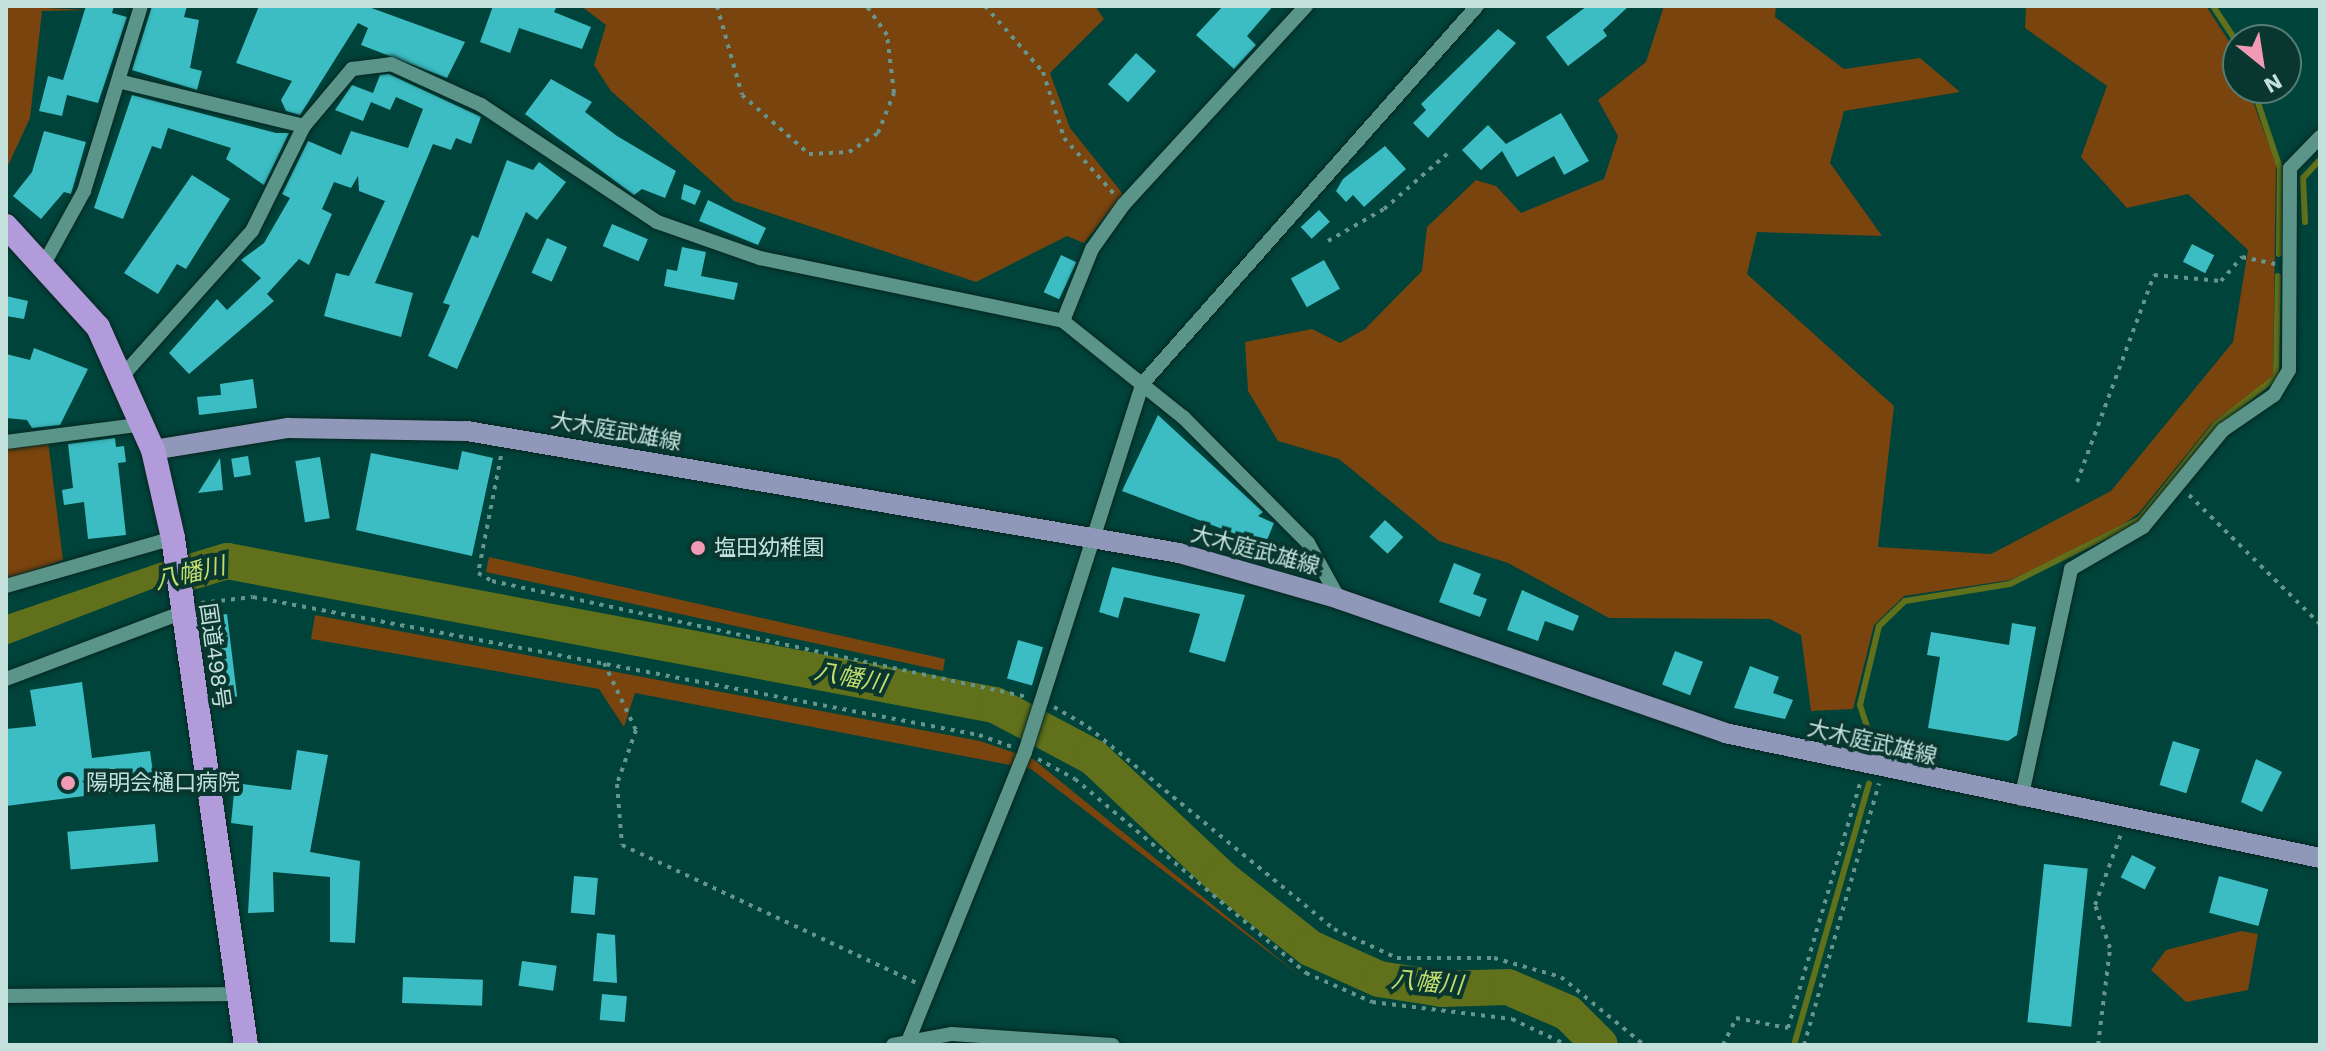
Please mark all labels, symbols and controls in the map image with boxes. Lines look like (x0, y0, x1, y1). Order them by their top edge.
north arrow (2222, 24, 2302, 104)
text: N (2260, 69, 2287, 98)
street label: 大木庭武雄線 (549, 407, 683, 455)
street label: 大木庭武雄線 (1188, 520, 1322, 580)
place label: 塩田幼稚園 (714, 535, 824, 561)
marker: 塩田幼稚園 (689, 539, 707, 557)
water label: 八幡川 (152, 552, 228, 596)
street label: 国道498号 (195, 601, 235, 711)
water label: 八幡川 (812, 657, 888, 699)
street label: 大木庭武雄線 (1805, 714, 1939, 770)
place label: 陽明会樋口病院 (86, 770, 240, 796)
marker: 陽明会樋口病院 (57, 772, 79, 794)
water label: 八幡川 (1390, 966, 1464, 1000)

